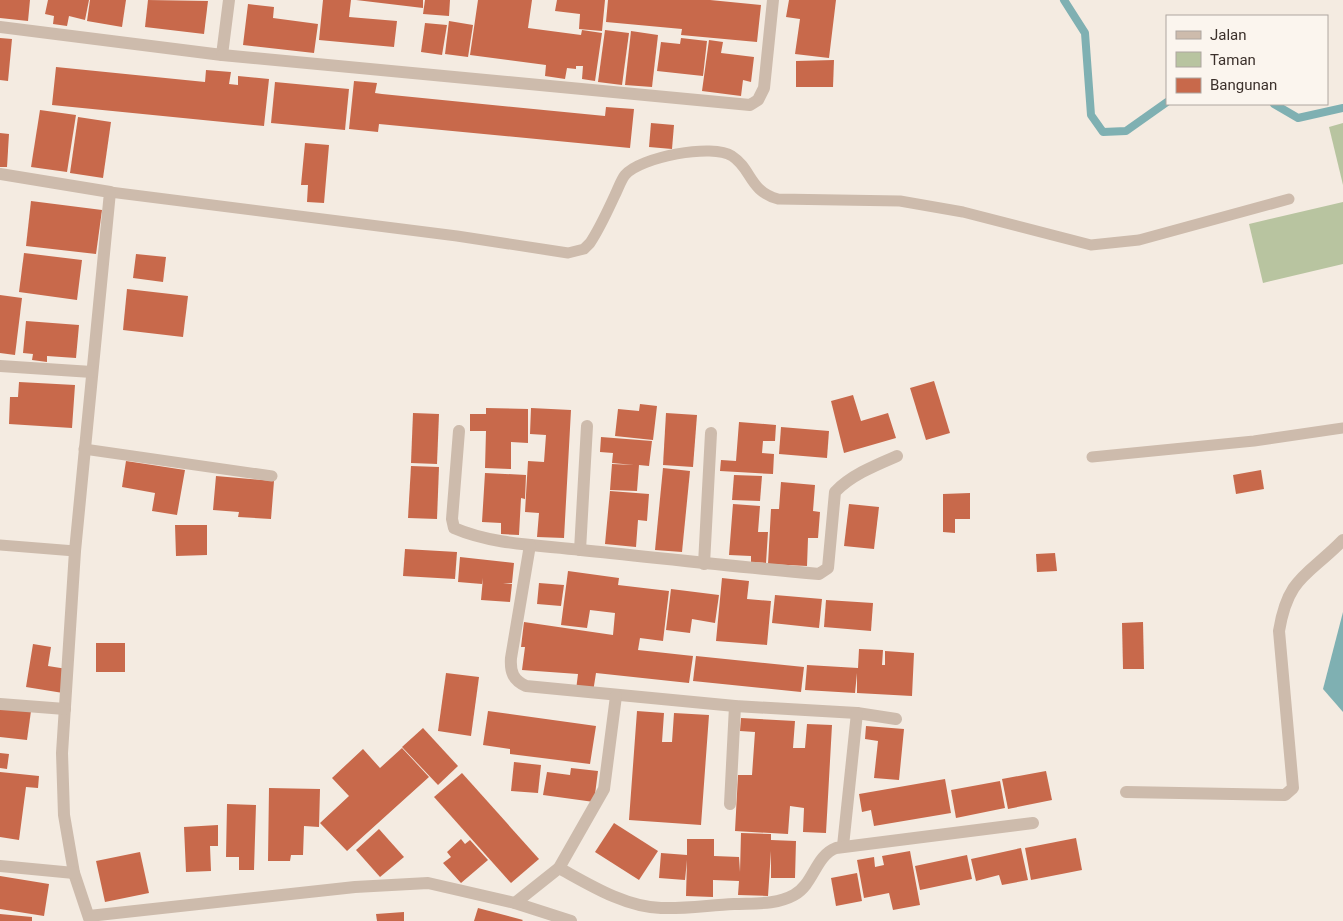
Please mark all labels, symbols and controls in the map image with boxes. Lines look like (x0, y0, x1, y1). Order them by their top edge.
legend (1166, 15, 1328, 105)
text: Jalan (1210, 26, 1247, 44)
text: Taman (1210, 51, 1256, 69)
text: Bangunan (1210, 76, 1277, 94)

